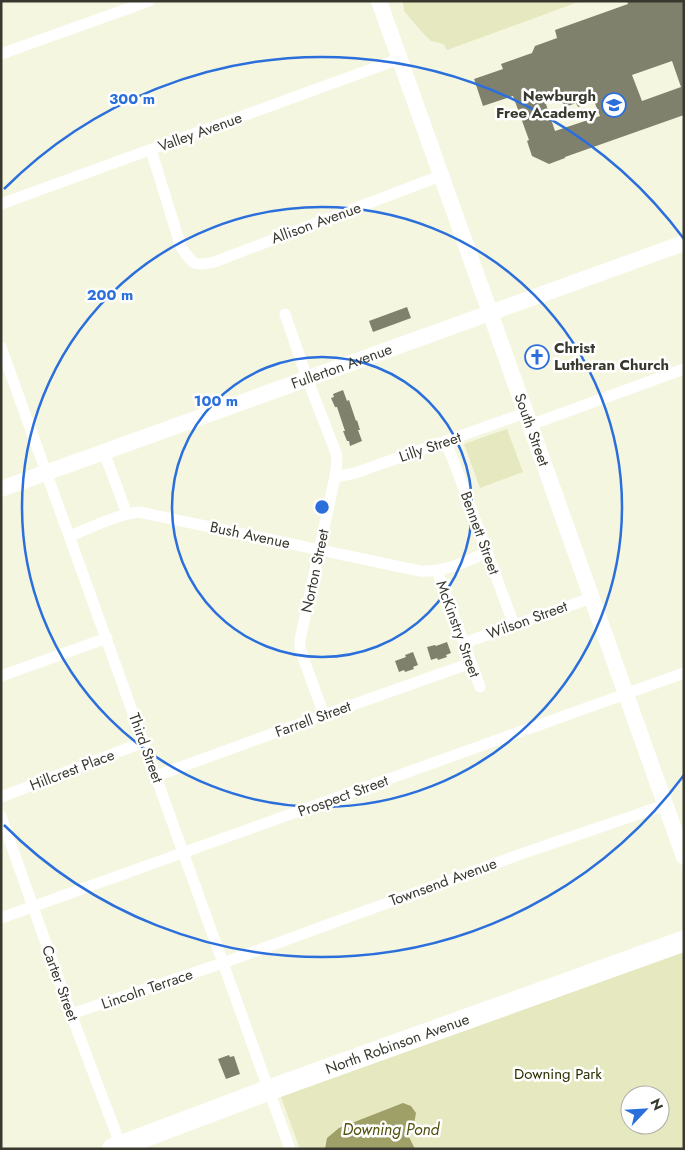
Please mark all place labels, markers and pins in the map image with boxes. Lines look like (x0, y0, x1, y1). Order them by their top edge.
place label: Newburgh Free Academy (496, 85, 596, 124)
school or university icon: Newburgh Free Academy (601, 92, 627, 118)
place label: Christ Lutheran Church (554, 337, 669, 376)
church icon: Christ Lutheran Church (524, 344, 550, 370)
centre of rings (313, 498, 331, 516)

